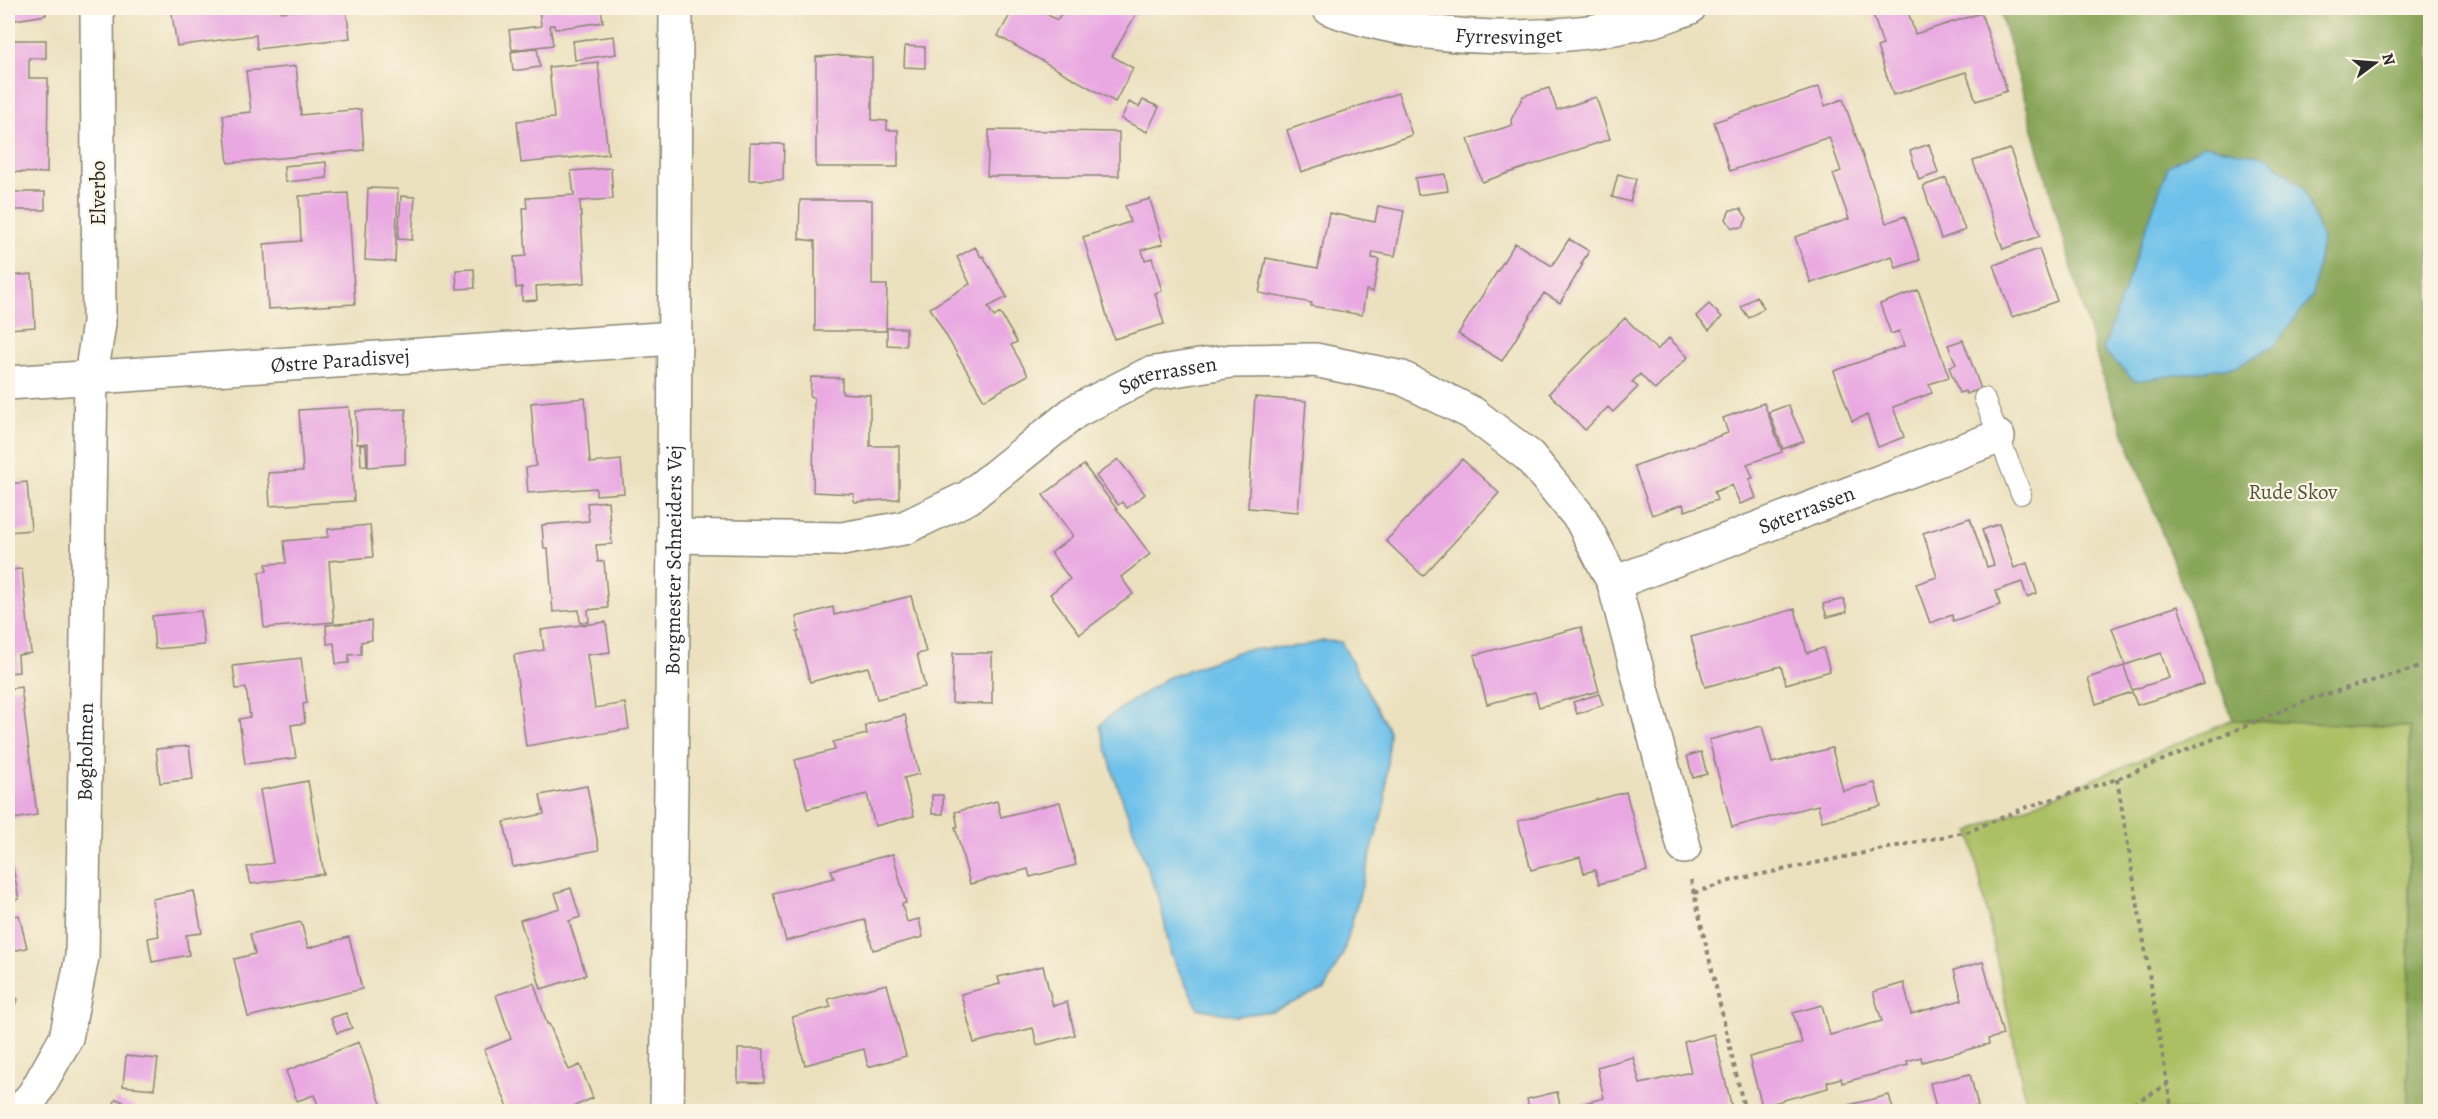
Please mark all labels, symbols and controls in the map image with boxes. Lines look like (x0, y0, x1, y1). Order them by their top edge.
street label: Fyrresvinget (1454, 21, 1564, 51)
north arrow (2345, 33, 2405, 93)
text: N (2376, 51, 2401, 68)
street label: Elverbo (84, 160, 112, 226)
street label: Østre Paradisvej (270, 342, 411, 379)
street label: Søterrassen (1114, 349, 1219, 401)
street label: Borgmester Schneiders Vej (658, 445, 688, 675)
park label: Rude Skov (2249, 478, 2338, 506)
street label: Søterrassen (1754, 479, 1859, 541)
street label: Bøgholmen (70, 702, 100, 801)

